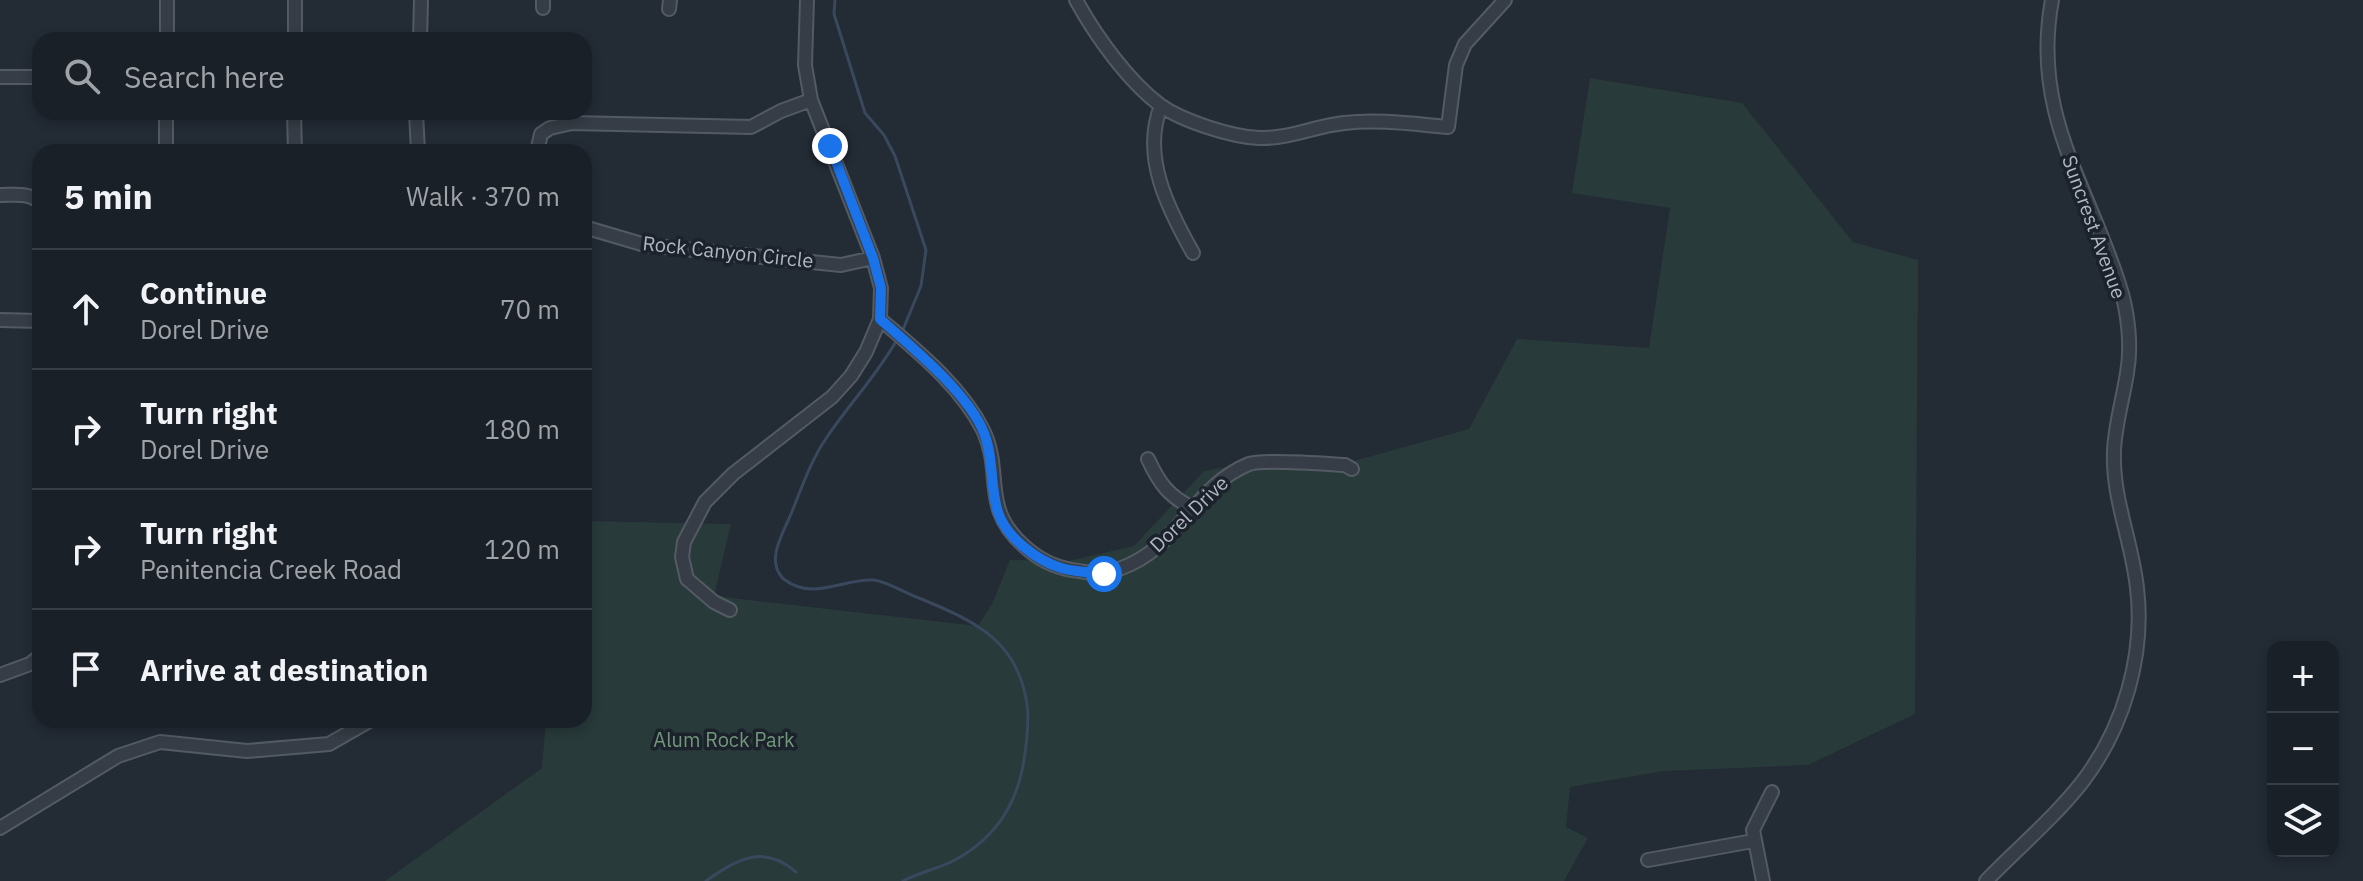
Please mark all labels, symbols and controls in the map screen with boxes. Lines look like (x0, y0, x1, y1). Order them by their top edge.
search box (32, 32, 592, 120)
icon: search (60, 54, 104, 98)
text: Search here (124, 57, 285, 96)
route end (812, 128, 848, 164)
street label: Suncrest Avenue (2056, 151, 2133, 302)
text: 5 min (64, 174, 153, 218)
text: Walk · 370 m (406, 179, 560, 213)
street label: Rock Canyon Circle (641, 229, 815, 274)
text: Continue (140, 273, 267, 312)
icon: ahead (64, 287, 108, 331)
text: 70 m (500, 292, 560, 326)
text: Dorel Drive (140, 312, 269, 346)
text: Turn right (140, 393, 278, 432)
icon: right (64, 407, 108, 451)
text: 180 m (484, 412, 560, 446)
text: Dorel Drive (140, 432, 269, 466)
street label: Dorel Drive (1144, 469, 1234, 558)
text: Turn right (140, 513, 278, 552)
icon: right (64, 527, 108, 571)
text: 120 m (484, 532, 560, 566)
text: Penitencia Creek Road (140, 552, 402, 586)
route start (1086, 556, 1122, 592)
map controls (2267, 641, 2339, 857)
button: + (2267, 641, 2339, 713)
icon: arrive (64, 647, 108, 691)
text: Arrive at destination (140, 650, 428, 689)
button: − (2267, 713, 2339, 785)
park label: Alum Rock Park (653, 726, 795, 753)
button: layers (2267, 785, 2339, 857)

